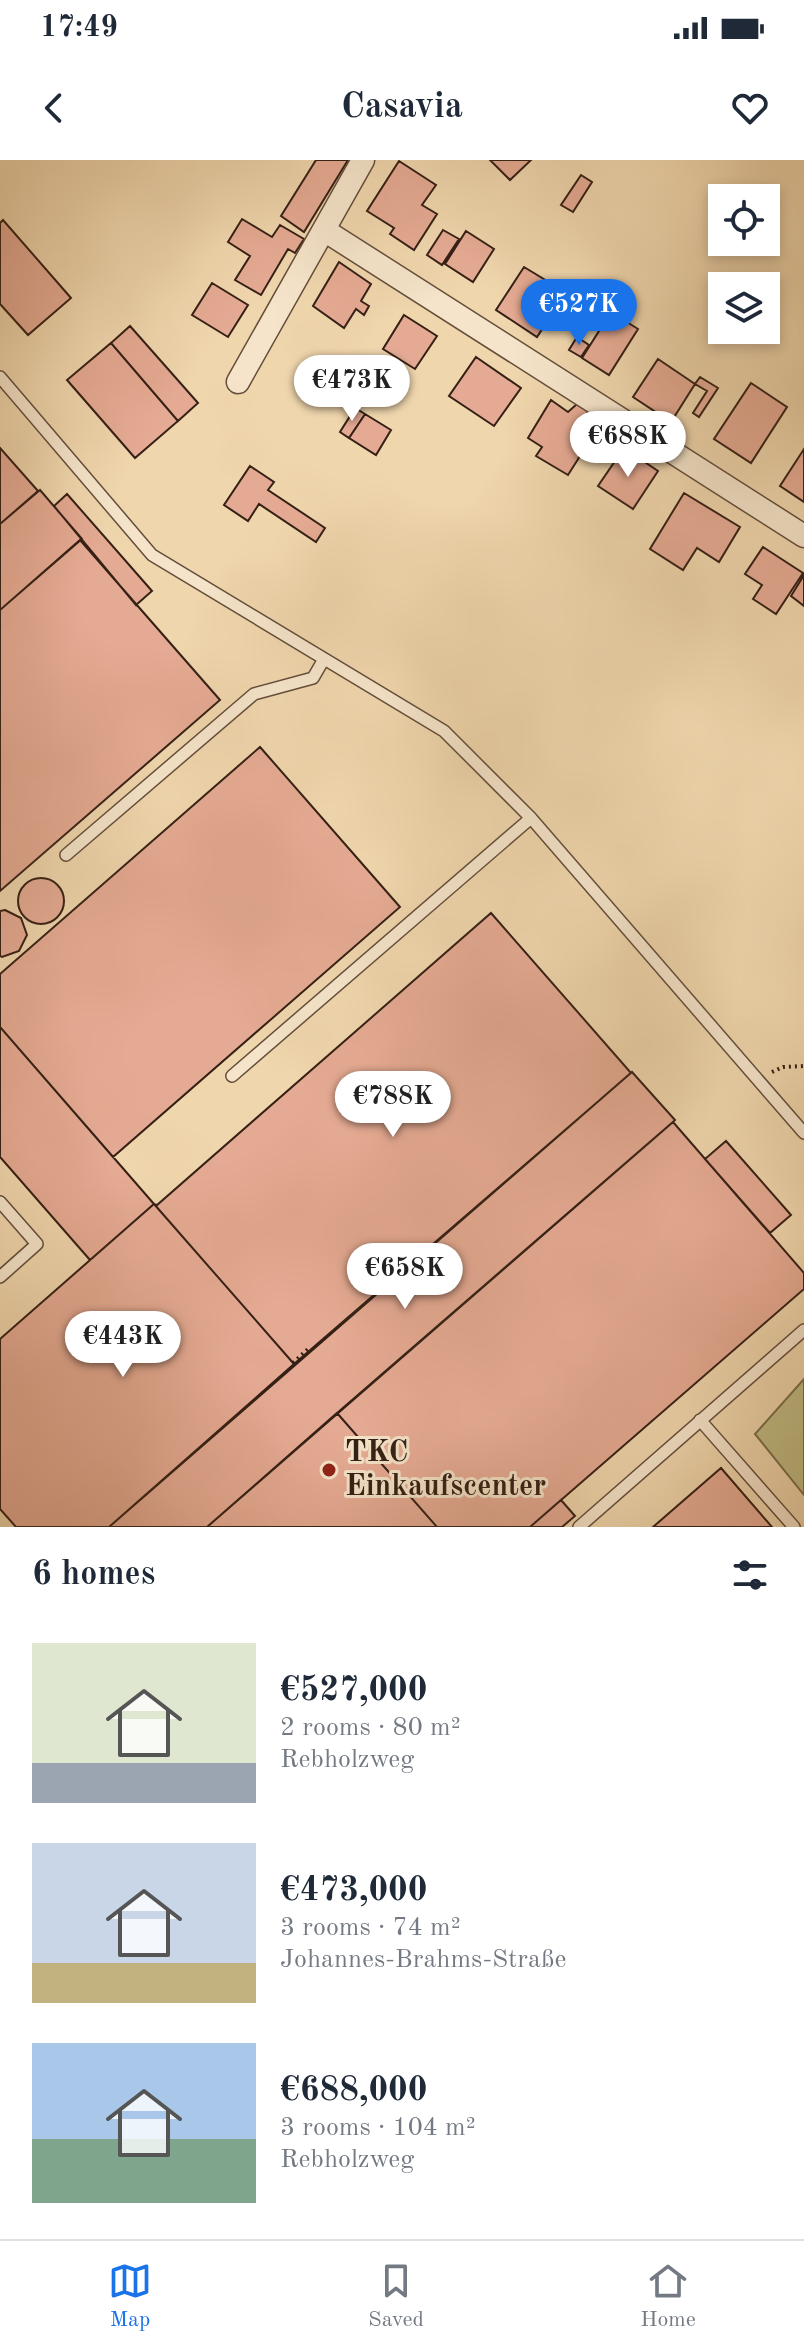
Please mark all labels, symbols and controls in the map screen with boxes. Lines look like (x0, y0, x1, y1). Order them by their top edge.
text: 17:49 (40, 13, 118, 43)
icon: back (32, 86, 76, 130)
icon: heart (728, 86, 772, 130)
text: Casavia (341, 90, 463, 126)
map controls (708, 184, 780, 344)
button: locate (708, 184, 780, 256)
button: layers (708, 272, 780, 344)
pin: €527K (523, 279, 635, 347)
text: €527K (539, 292, 619, 318)
pin: €473K (296, 355, 408, 423)
text: €473K (312, 368, 392, 394)
pin: €688K (572, 411, 684, 479)
text: €688K (588, 424, 668, 450)
pin: €788K (337, 1071, 449, 1139)
text: €788K (353, 1084, 433, 1110)
pin: €658K (349, 1243, 461, 1311)
text: €658K (365, 1256, 445, 1282)
pin: €443K (67, 1311, 179, 1379)
text: €443K (83, 1324, 163, 1350)
place label: TKC Einkaufscenter (345, 1438, 546, 1502)
marker: TKC Einkaufscenter (320, 1461, 338, 1479)
icon: filters (728, 1553, 772, 1597)
text: 6 homes (32, 1558, 155, 1592)
text: €527,000 (280, 1674, 428, 1708)
icon: home (96, 1675, 192, 1771)
text: 2 rooms · 80 m² (280, 1715, 461, 1741)
text: Rebholzweg (280, 1747, 414, 1773)
text: €473,000 (280, 1874, 428, 1908)
icon: home (96, 1875, 192, 1971)
text: 3 rooms · 74 m² (280, 1915, 461, 1941)
text: Johannes-Brahms-Straße (280, 1947, 566, 1973)
text: €688,000 (280, 2074, 428, 2108)
icon: home (96, 2075, 192, 2171)
text: 3 rooms · 104 m² (280, 2115, 476, 2141)
text: Rebholzweg (280, 2147, 414, 2173)
tab: Map (108, 2259, 152, 2334)
tab: Saved (368, 2259, 424, 2334)
tab: Home (640, 2259, 696, 2334)

